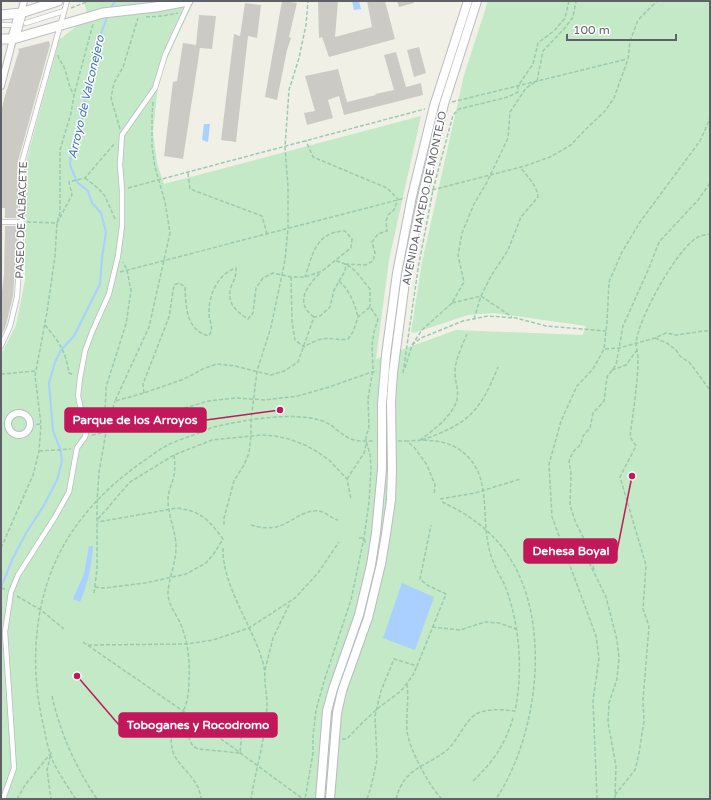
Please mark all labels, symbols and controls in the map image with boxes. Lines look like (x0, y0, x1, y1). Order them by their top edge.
scale bar (567, 16, 676, 42)
text: 100 m (573, 23, 610, 37)
water label: Arroyo de Valconejero (65, 33, 107, 160)
street label: AVENIDA HAYEDO DE MONTEJO (400, 110, 449, 286)
street label: PASEO DE ALBACETE (13, 161, 30, 279)
callout: Parque de los Arroyos (65, 408, 206, 432)
text: Parque de los Arroyos (73, 413, 198, 428)
callout: Dehesa Boyal (524, 539, 617, 563)
text: Dehesa Boyal (533, 544, 609, 559)
callout: Toboganes y Rocodromo (119, 713, 277, 737)
text: Toboganes y Rocodromo (126, 718, 269, 733)

